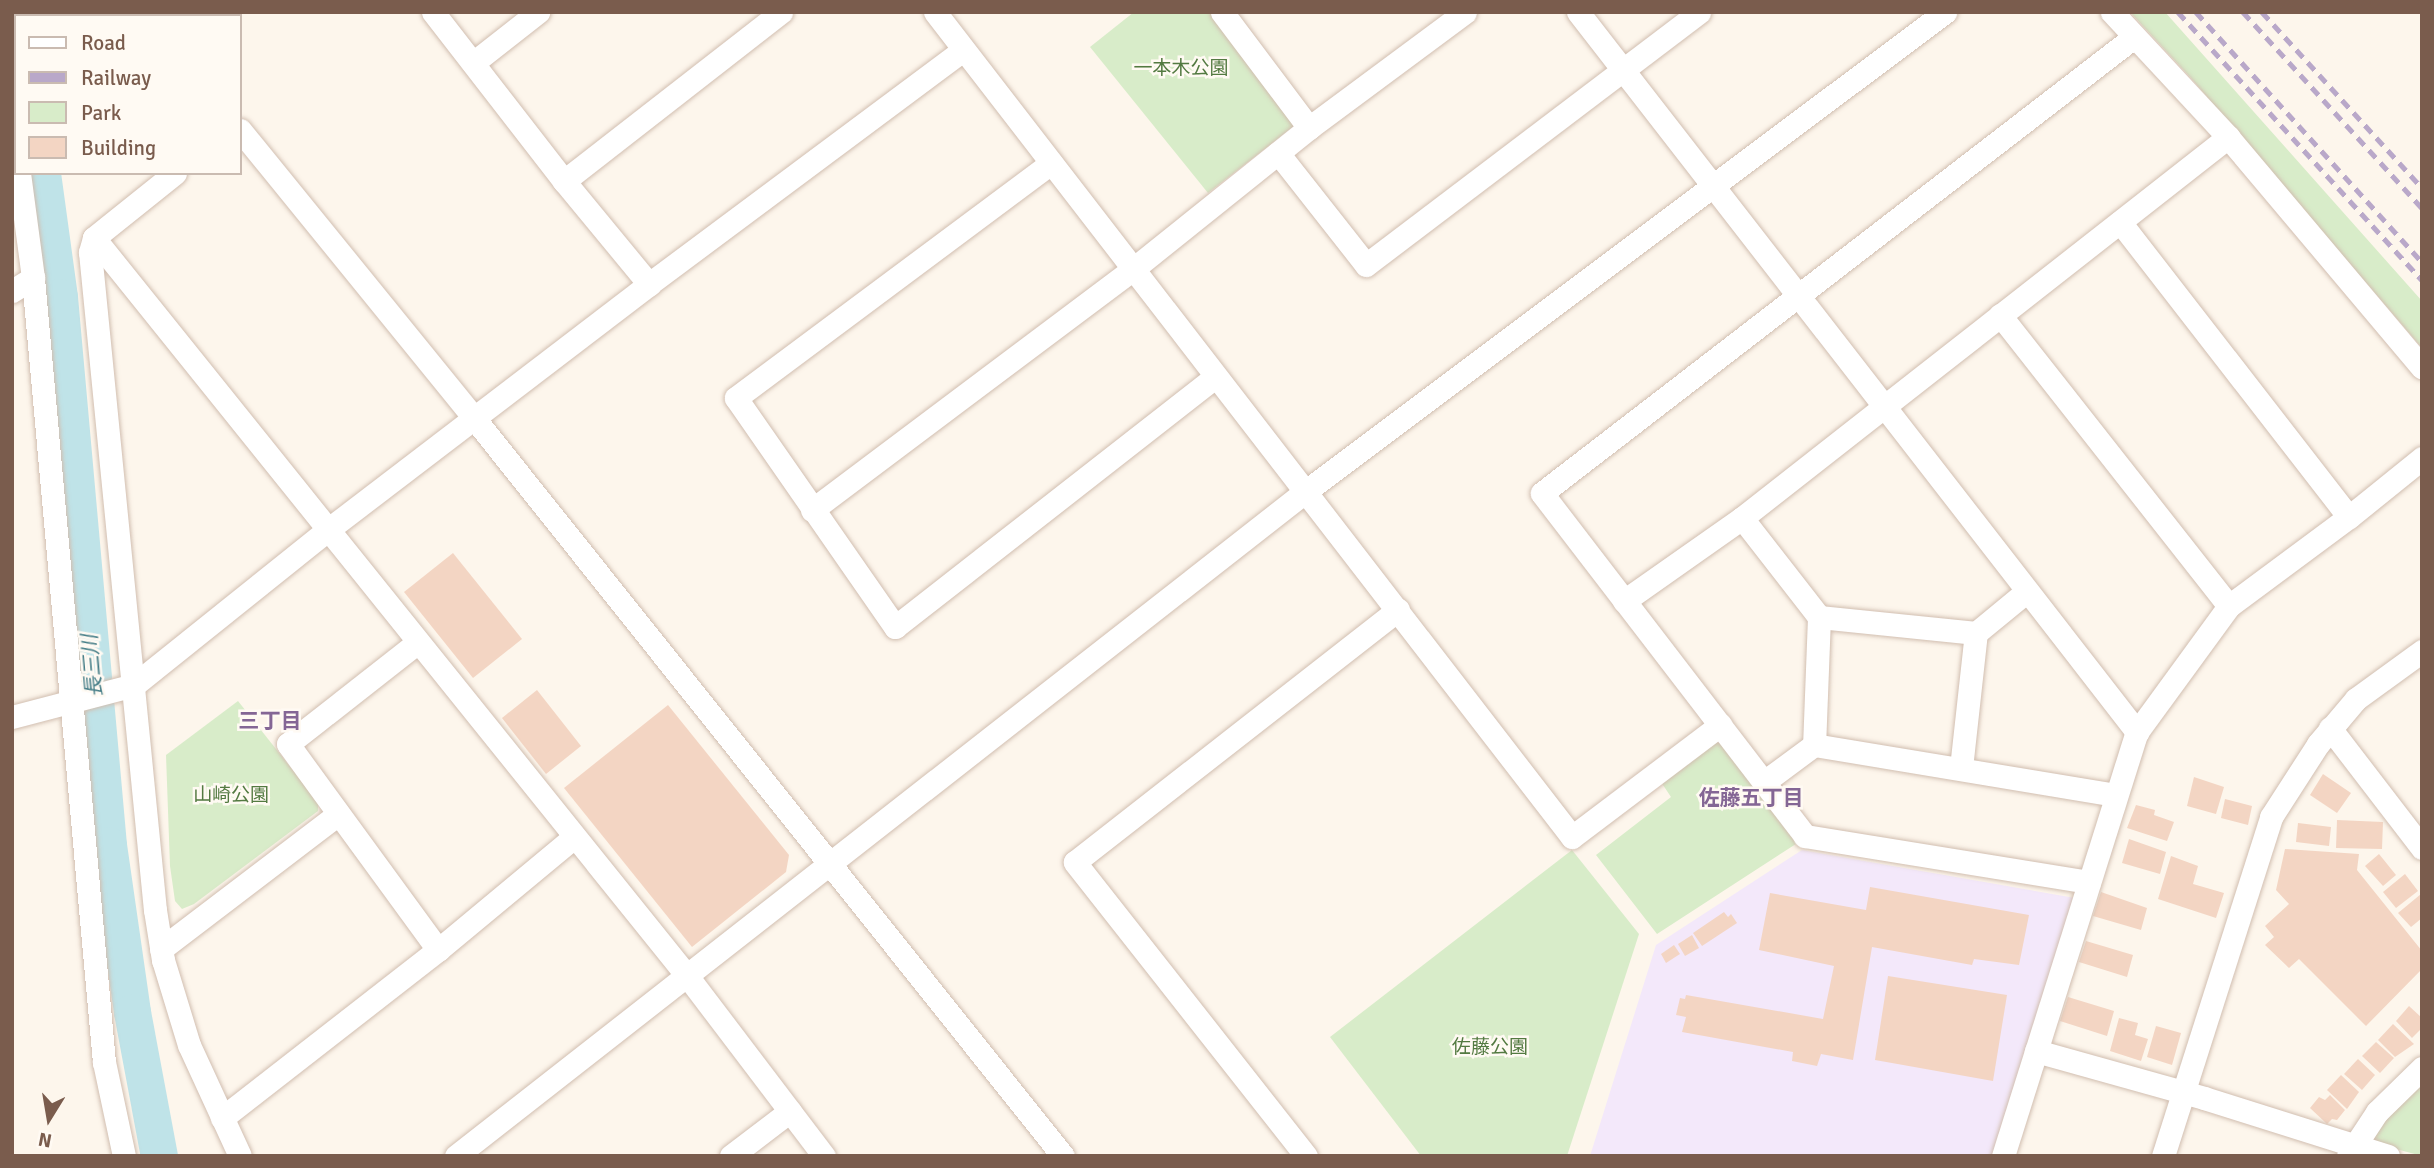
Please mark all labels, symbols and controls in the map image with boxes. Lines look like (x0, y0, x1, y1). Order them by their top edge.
legend (14, 14, 242, 175)
text: Road (81, 30, 126, 56)
park label: 一本木公園 (1134, 58, 1228, 80)
text: Railway (81, 65, 151, 91)
text: Park (81, 100, 121, 126)
text: Building (81, 135, 156, 161)
water label: 長三川 (77, 634, 107, 698)
district label: 三丁目 (239, 708, 301, 734)
park label: 山崎公園 (193, 785, 269, 807)
district label: 佐藤五丁目 (1699, 785, 1803, 811)
park label: 佐藤公園 (1452, 1037, 1528, 1059)
north arrow (14, 1084, 84, 1154)
text: N (36, 1127, 54, 1153)

